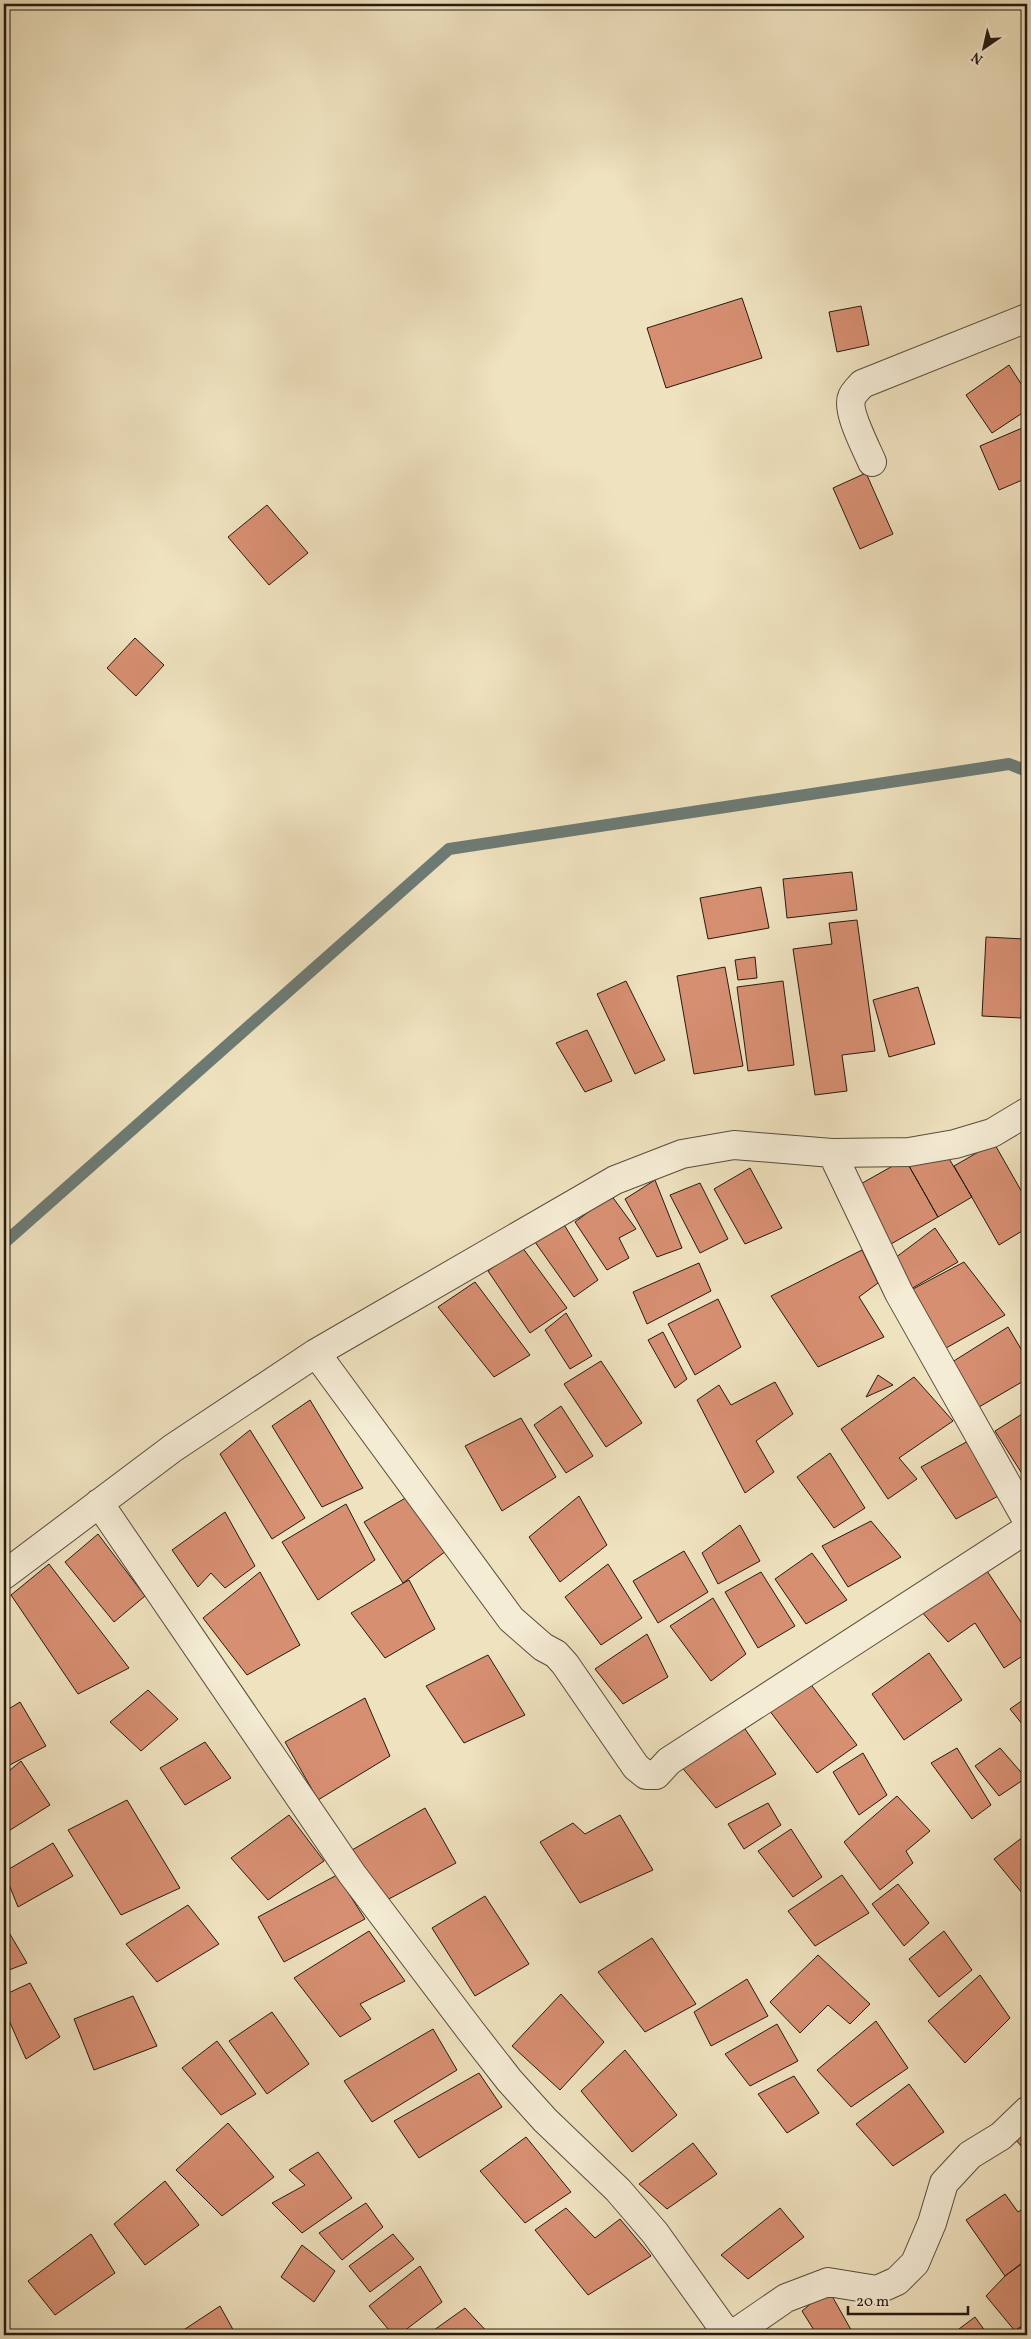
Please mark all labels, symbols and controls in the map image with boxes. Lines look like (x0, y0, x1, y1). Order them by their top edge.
north arrow (958, 22, 1008, 72)
text: N (968, 47, 987, 68)
scale bar (848, 2284, 968, 2316)
text: 20 m (856, 2292, 889, 2313)

